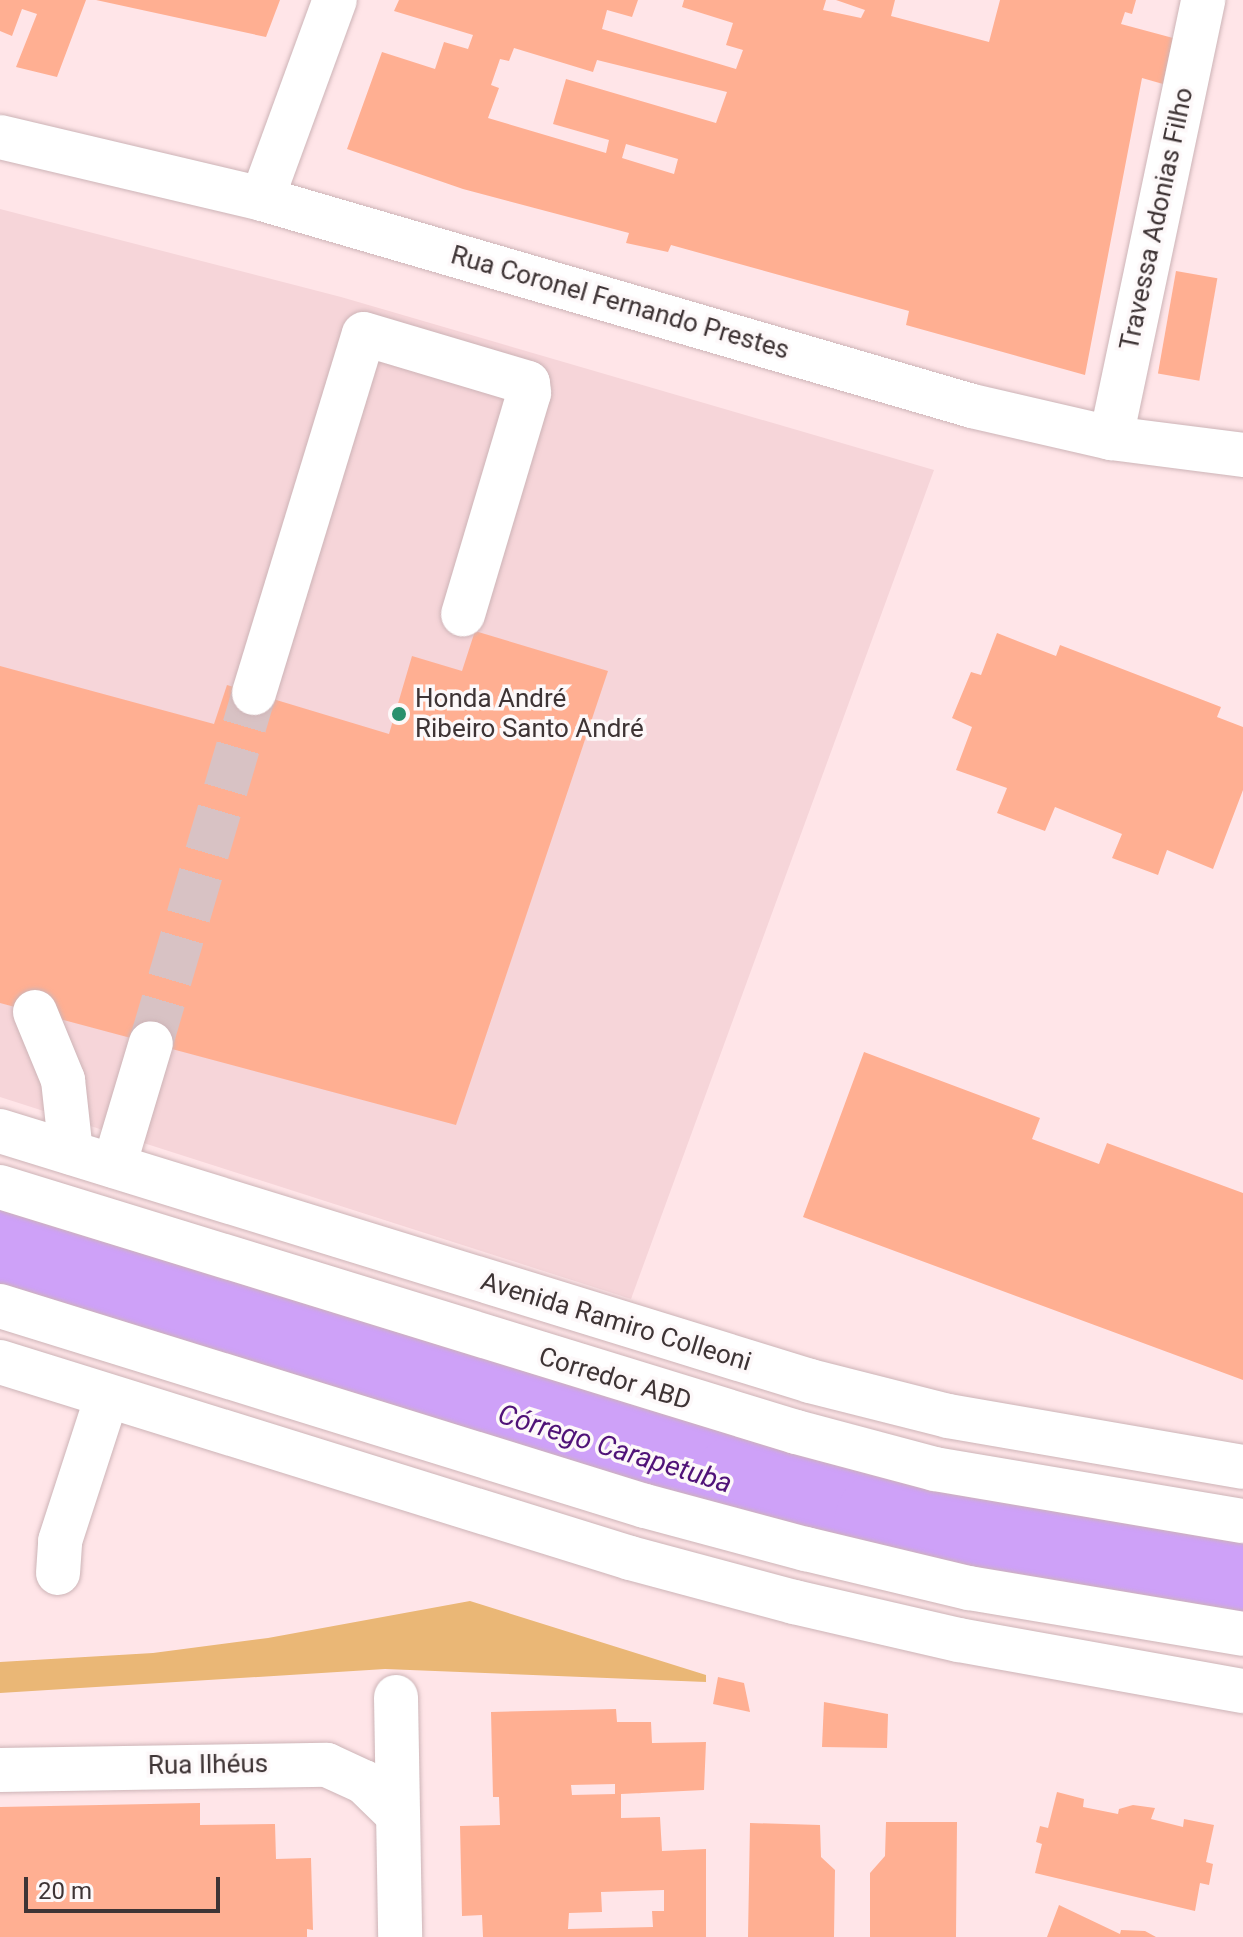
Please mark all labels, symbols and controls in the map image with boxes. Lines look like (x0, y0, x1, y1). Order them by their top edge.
street label: Travessa Adonias Filho (1114, 85, 1200, 353)
street label: Rua Coronel Fernando Prestes (447, 240, 793, 366)
place label: Honda André Ribeiro Santo André (415, 683, 644, 744)
marker: Honda André Ribeiro Santo André (390, 705, 408, 723)
street label: Avenida Ramiro Colleoni (477, 1266, 755, 1378)
street label: Corredor ABD (535, 1341, 695, 1417)
water label: Córrego Carapetuba (494, 1397, 736, 1501)
street label: Rua Ilhéus (148, 1748, 268, 1782)
scale bar (28, 1861, 224, 1911)
text: 20 m (38, 1877, 92, 1905)

